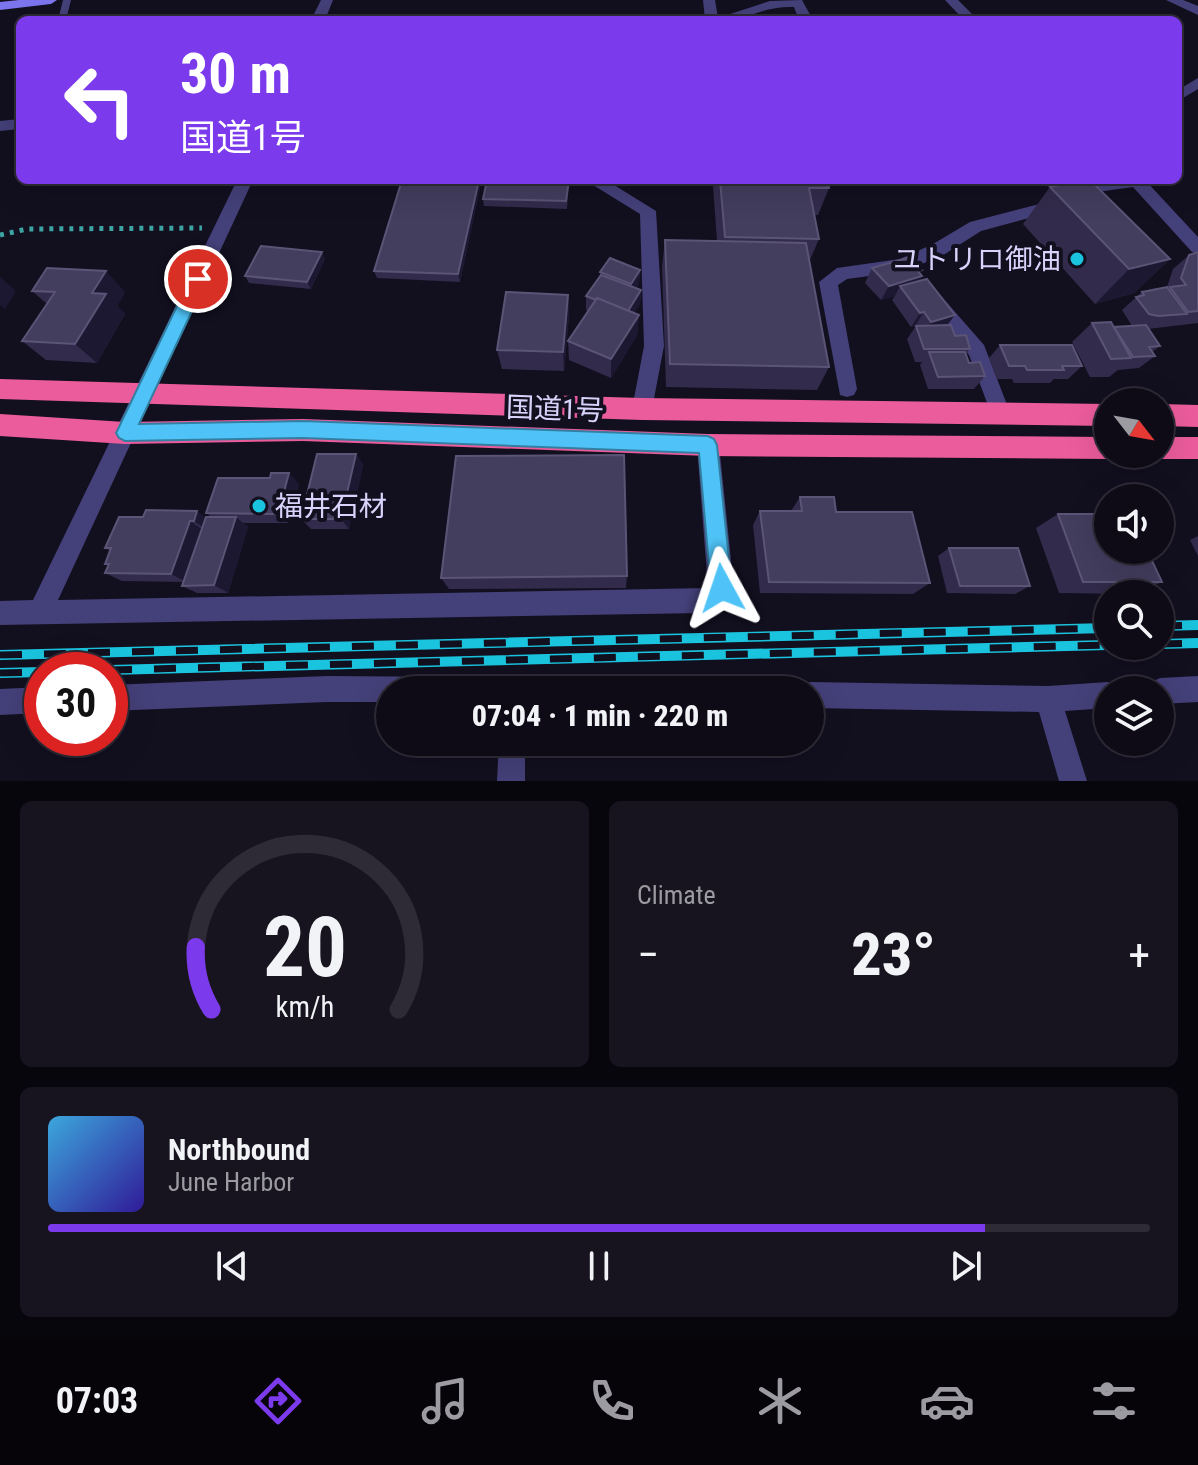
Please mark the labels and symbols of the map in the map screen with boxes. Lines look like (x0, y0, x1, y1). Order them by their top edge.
place label: ユトリロ御油 (893, 243, 1061, 276)
pin (164, 245, 232, 313)
marker: ユトリロ御油 (1068, 250, 1086, 268)
north arrow (1094, 388, 1174, 468)
street label: 国道1号 (506, 391, 604, 427)
place label: 福井石材 (275, 490, 387, 523)
marker: 福井石材 (250, 497, 268, 515)
position arrow (680, 546, 764, 630)
speed limit sign: 30 (24, 652, 128, 756)

